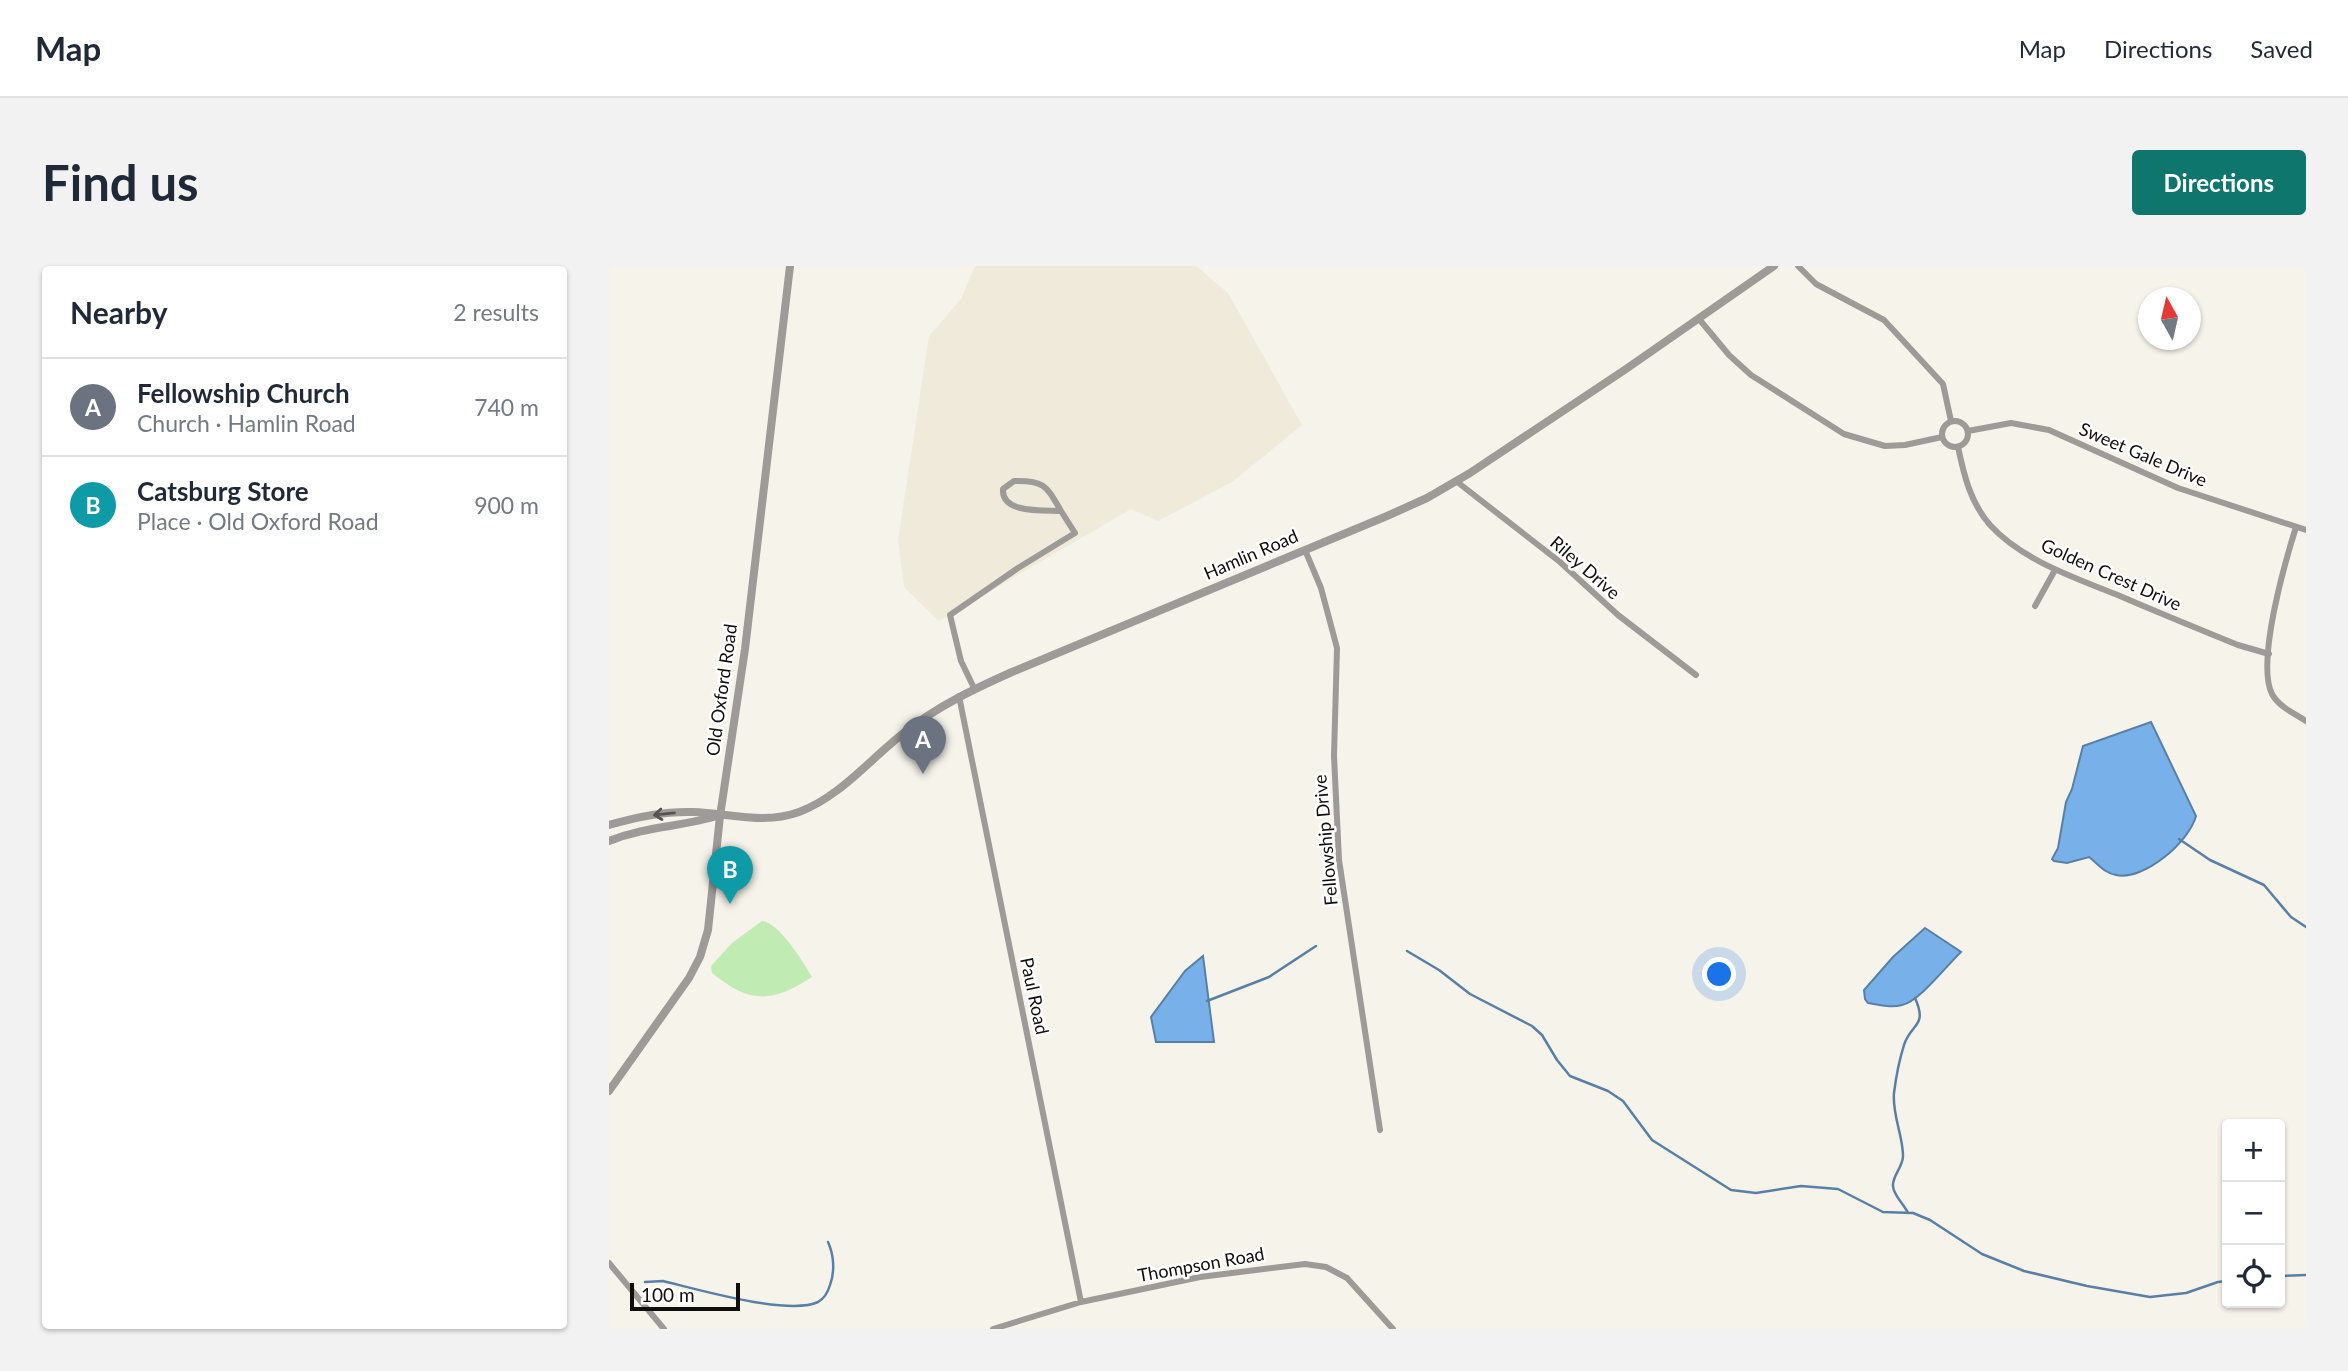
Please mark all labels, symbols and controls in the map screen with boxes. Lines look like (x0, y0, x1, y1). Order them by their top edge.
text: Map (35, 28, 101, 68)
text: Map (2019, 34, 2066, 63)
text: Directions (2104, 34, 2212, 63)
text: Saved (2250, 34, 2313, 63)
button: Directions (2132, 150, 2306, 215)
text: Find us (42, 153, 199, 211)
north arrow (2138, 287, 2201, 350)
text: Nearby (70, 294, 168, 330)
text: 2 results (453, 298, 539, 326)
text: Fellowship Church (137, 377, 350, 409)
text: A (85, 393, 101, 421)
text: 740 m (474, 393, 539, 421)
text: Church · Hamlin Road (137, 409, 356, 437)
street label: Sweet Gale Drive (2076, 417, 2211, 491)
text: Catsburg Store (137, 475, 309, 507)
text: B (85, 491, 101, 519)
text: 900 m (474, 491, 539, 519)
text: Place · Old Oxford Road (137, 507, 379, 535)
street label: Hamlin Road (1200, 524, 1301, 584)
street label: Riley Drive (1546, 531, 1625, 604)
street label: Golden Crest Drive (2038, 533, 2185, 615)
street label: Old Oxford Road (701, 622, 741, 757)
pin: A (900, 716, 946, 774)
street label: Fellowship Drive (1308, 774, 1342, 906)
one-way arrow (653, 808, 676, 821)
pin: B (707, 846, 753, 904)
street label: Paul Road (1016, 955, 1054, 1036)
your location (1702, 957, 1736, 991)
map controls (2222, 1119, 2285, 1308)
button: + (2222, 1119, 2285, 1182)
button: − (2222, 1182, 2285, 1245)
street label: Thompson Road (1136, 1242, 1266, 1286)
button: locate (2222, 1245, 2285, 1308)
scale bar (630, 1280, 740, 1312)
text: 100 m (641, 1283, 695, 1306)

